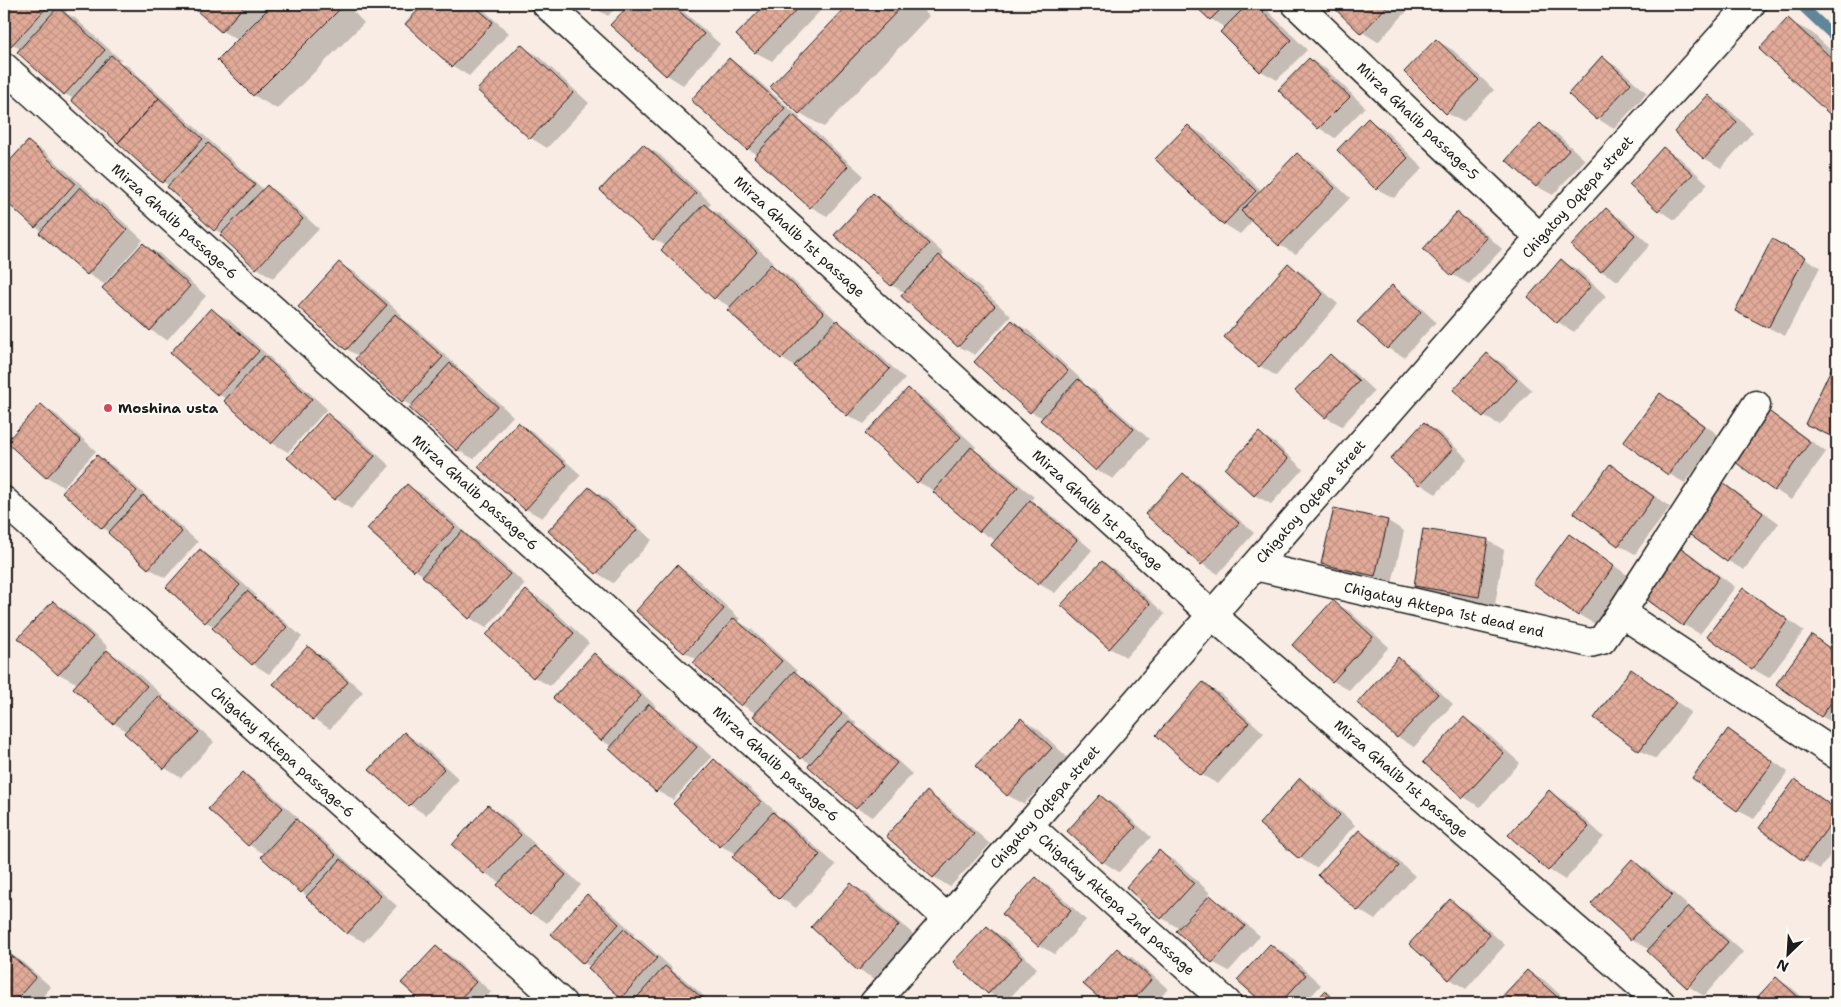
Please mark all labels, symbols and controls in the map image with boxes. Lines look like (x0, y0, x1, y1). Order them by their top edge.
street label: Mirza Ghalib passage-5 (1353, 58, 1483, 184)
street label: Chigatoy Oqtepa street (1518, 132, 1637, 262)
street label: Mirza Ghalib passage-6 (108, 160, 242, 283)
street label: Mirza Ghalib 1st passage (730, 172, 869, 301)
place label: Moshina usta (118, 399, 219, 417)
marker: Moshina usta (102, 402, 114, 414)
street label: Mirza Ghalib passage-6 (409, 431, 542, 554)
street label: Chigatoy Oqtepa street (1252, 436, 1369, 567)
street label: Mirza Ghalib 1st passage (1029, 446, 1167, 575)
street label: Chigatay Aktepa 1st dead end (1342, 578, 1546, 641)
street label: Chigatay Aktepa passage-6 (207, 682, 359, 821)
street label: Mirza Ghalib passage-6 (709, 702, 843, 825)
street label: Mirza Ghalib 1st passage (1331, 716, 1472, 841)
street label: Chigatoy Oqtepa street (986, 741, 1103, 872)
street label: Chigatay Aktepa 2nd passage (1035, 830, 1199, 979)
north arrow (1764, 930, 1814, 980)
text: N (1774, 955, 1791, 976)

